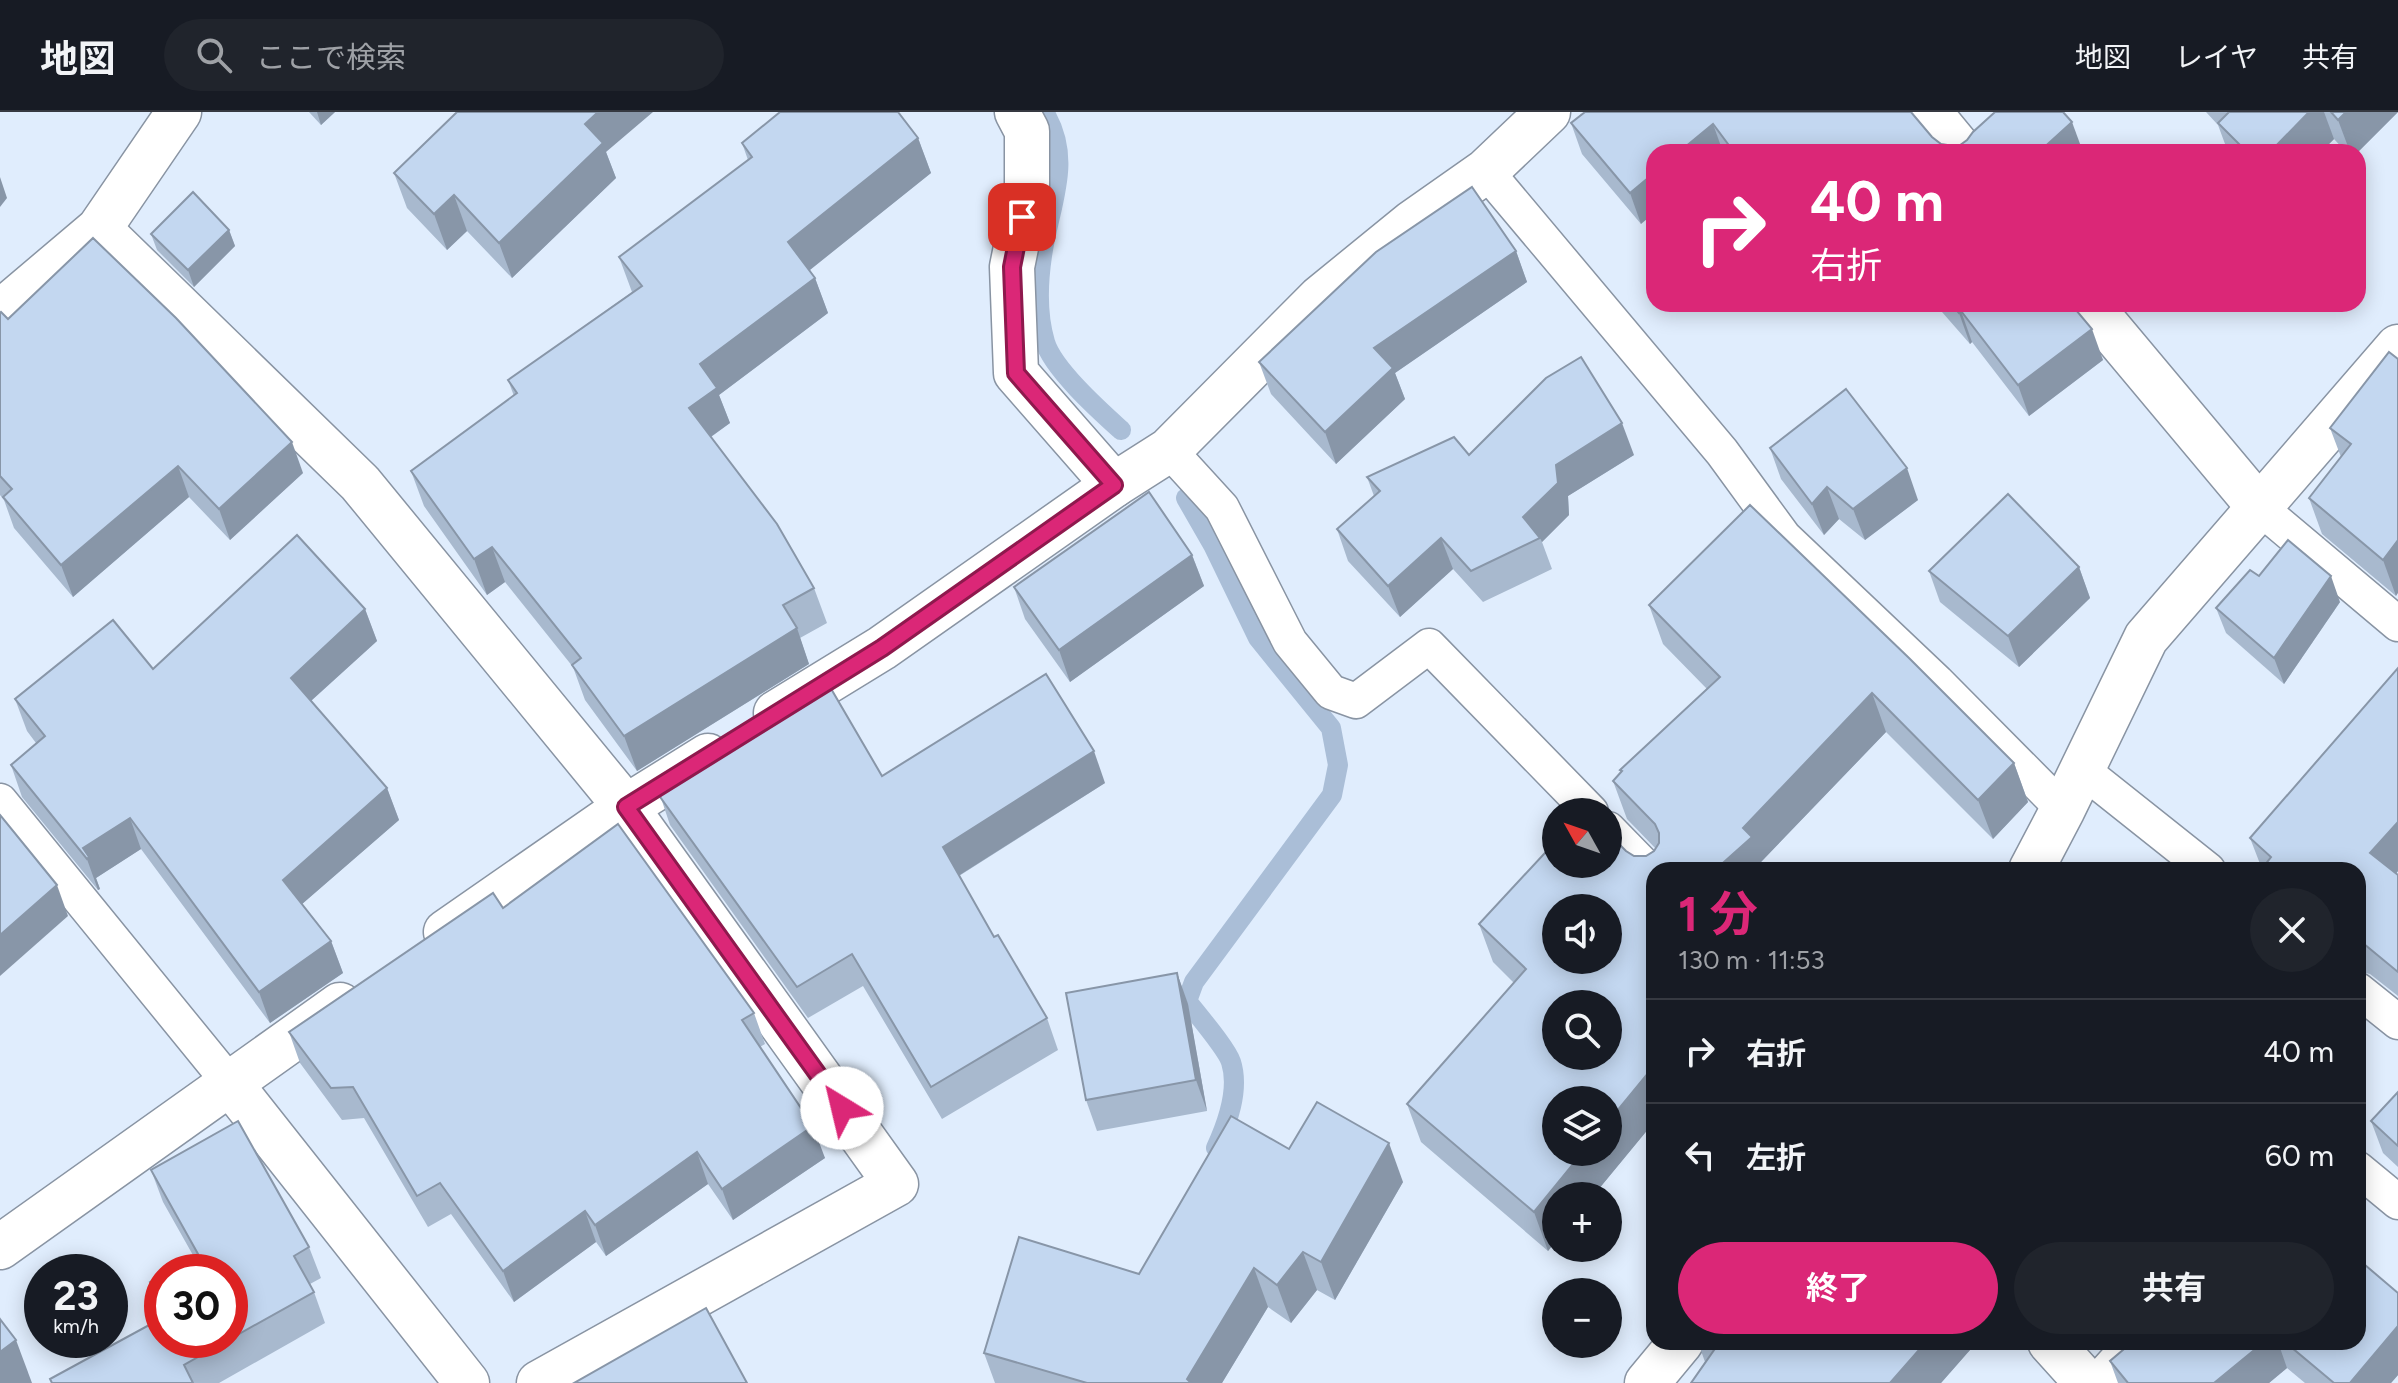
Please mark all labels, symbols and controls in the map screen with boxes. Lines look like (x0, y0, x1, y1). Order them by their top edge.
search box (164, 19, 724, 91)
icon: search (192, 33, 236, 77)
text: 地図 (40, 36, 116, 82)
text: ここで検索 (256, 39, 406, 76)
text: 地図 (2075, 40, 2131, 74)
text: レイヤ (2175, 40, 2258, 74)
text: 共有 (2302, 40, 2358, 74)
text: 40 m (1810, 168, 1944, 235)
icon: right (1678, 176, 1782, 280)
pin (988, 183, 1056, 251)
icon: arrive (1000, 195, 1044, 239)
text: 右折 (1810, 244, 1882, 287)
north arrow (1542, 798, 1622, 878)
map controls (1542, 798, 1622, 1358)
text: 1 分 (1678, 885, 1758, 943)
button: close (2250, 888, 2334, 972)
button: sound (1542, 894, 1622, 974)
text: 130 m · 11:53 (1678, 944, 1825, 976)
button: search (1542, 990, 1622, 1070)
icon: right (1678, 1029, 1722, 1073)
text: 40 m (2263, 1033, 2334, 1070)
text: 右折 (1746, 1035, 1806, 1072)
position arrow (800, 1066, 884, 1150)
button: layers (1542, 1086, 1622, 1166)
icon: left (1678, 1133, 1722, 1177)
text: 60 m (2265, 1137, 2334, 1174)
text: 左折 (1746, 1139, 1806, 1176)
button: + (1542, 1182, 1622, 1262)
button: 終了 (1678, 1242, 1998, 1334)
button: 共有 (2014, 1242, 2334, 1334)
speed limit sign: 30 (144, 1254, 248, 1358)
text: 23 (53, 1272, 99, 1320)
button: − (1542, 1278, 1622, 1358)
text: km/h (53, 1314, 99, 1338)

